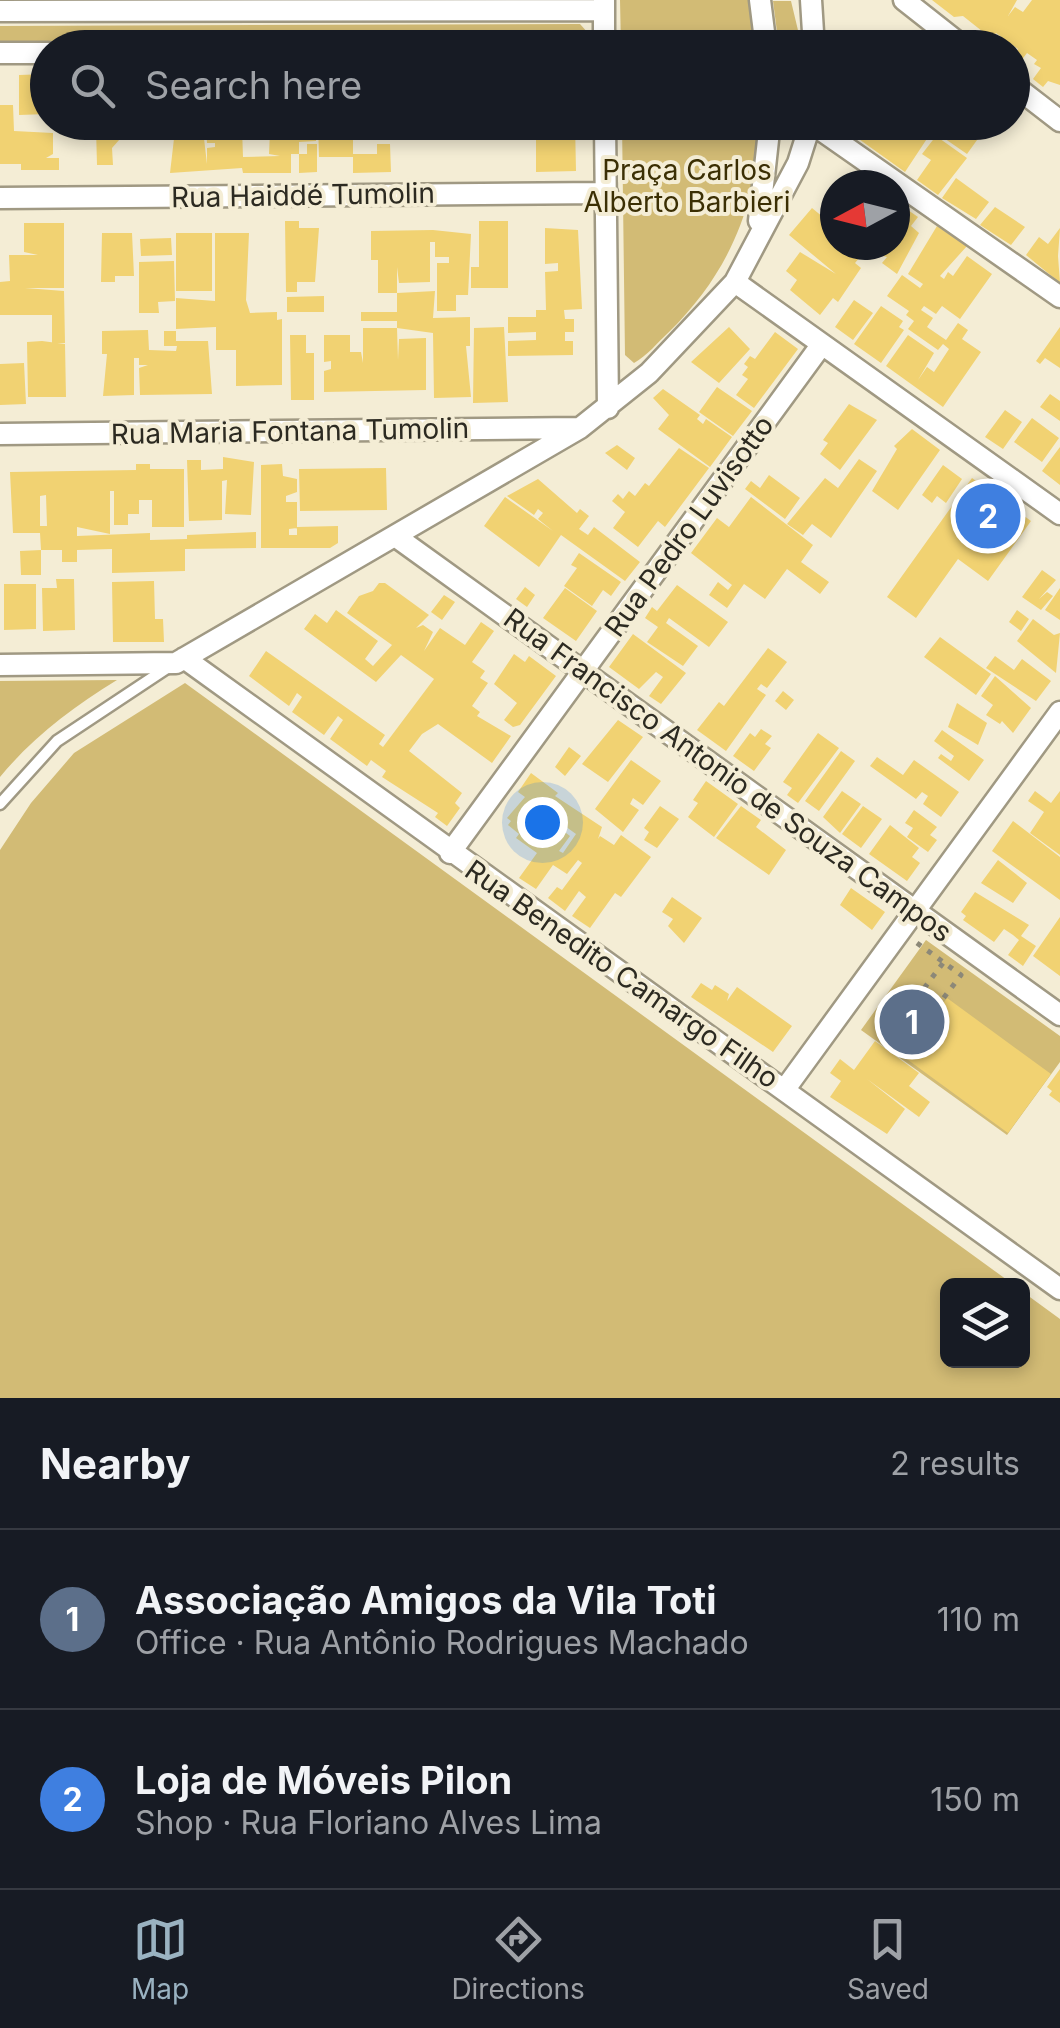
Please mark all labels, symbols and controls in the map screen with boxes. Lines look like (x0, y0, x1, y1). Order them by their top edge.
search box (30, 30, 1030, 140)
icon: search (65, 58, 120, 113)
text: Search here (145, 62, 362, 108)
park label: Praça Carlos Alberto Barbieri (583, 153, 791, 219)
north arrow (820, 170, 910, 260)
street label: Rua Haiddé Tumolin (171, 176, 435, 214)
street label: Rua Pedro Luvisotto (597, 409, 781, 643)
street label: Rua Maria Fontana Tumolin (111, 411, 469, 451)
pin: 2 (956, 478, 1020, 554)
street label: Rua Francisco Antonio de Souza Campos (497, 601, 959, 949)
your location (517, 797, 568, 848)
street label: Rua Benedito Camargo Filho (459, 853, 785, 1095)
pin: 1 (880, 984, 944, 1060)
map controls (940, 1278, 1030, 1368)
button: layers (940, 1278, 1030, 1368)
text: Nearby (40, 1438, 191, 1489)
text: 2 results (890, 1444, 1020, 1483)
text: Associação Amigos da Vila Toti (135, 1577, 717, 1623)
text: 1 (66, 1600, 79, 1639)
text: 110 m (937, 1600, 1020, 1639)
text: Office · Rua Antônio Rodrigues Machado (135, 1623, 749, 1662)
text: Loja de Móveis Pilon (135, 1757, 512, 1803)
text: 2 (62, 1780, 83, 1819)
text: 150 m (930, 1780, 1020, 1819)
text: Shop · Rua Floriano Alves Lima (135, 1803, 602, 1842)
tab: Map (131, 1912, 189, 2006)
tab: Directions (451, 1912, 585, 2006)
tab: Saved (847, 1912, 929, 2006)

